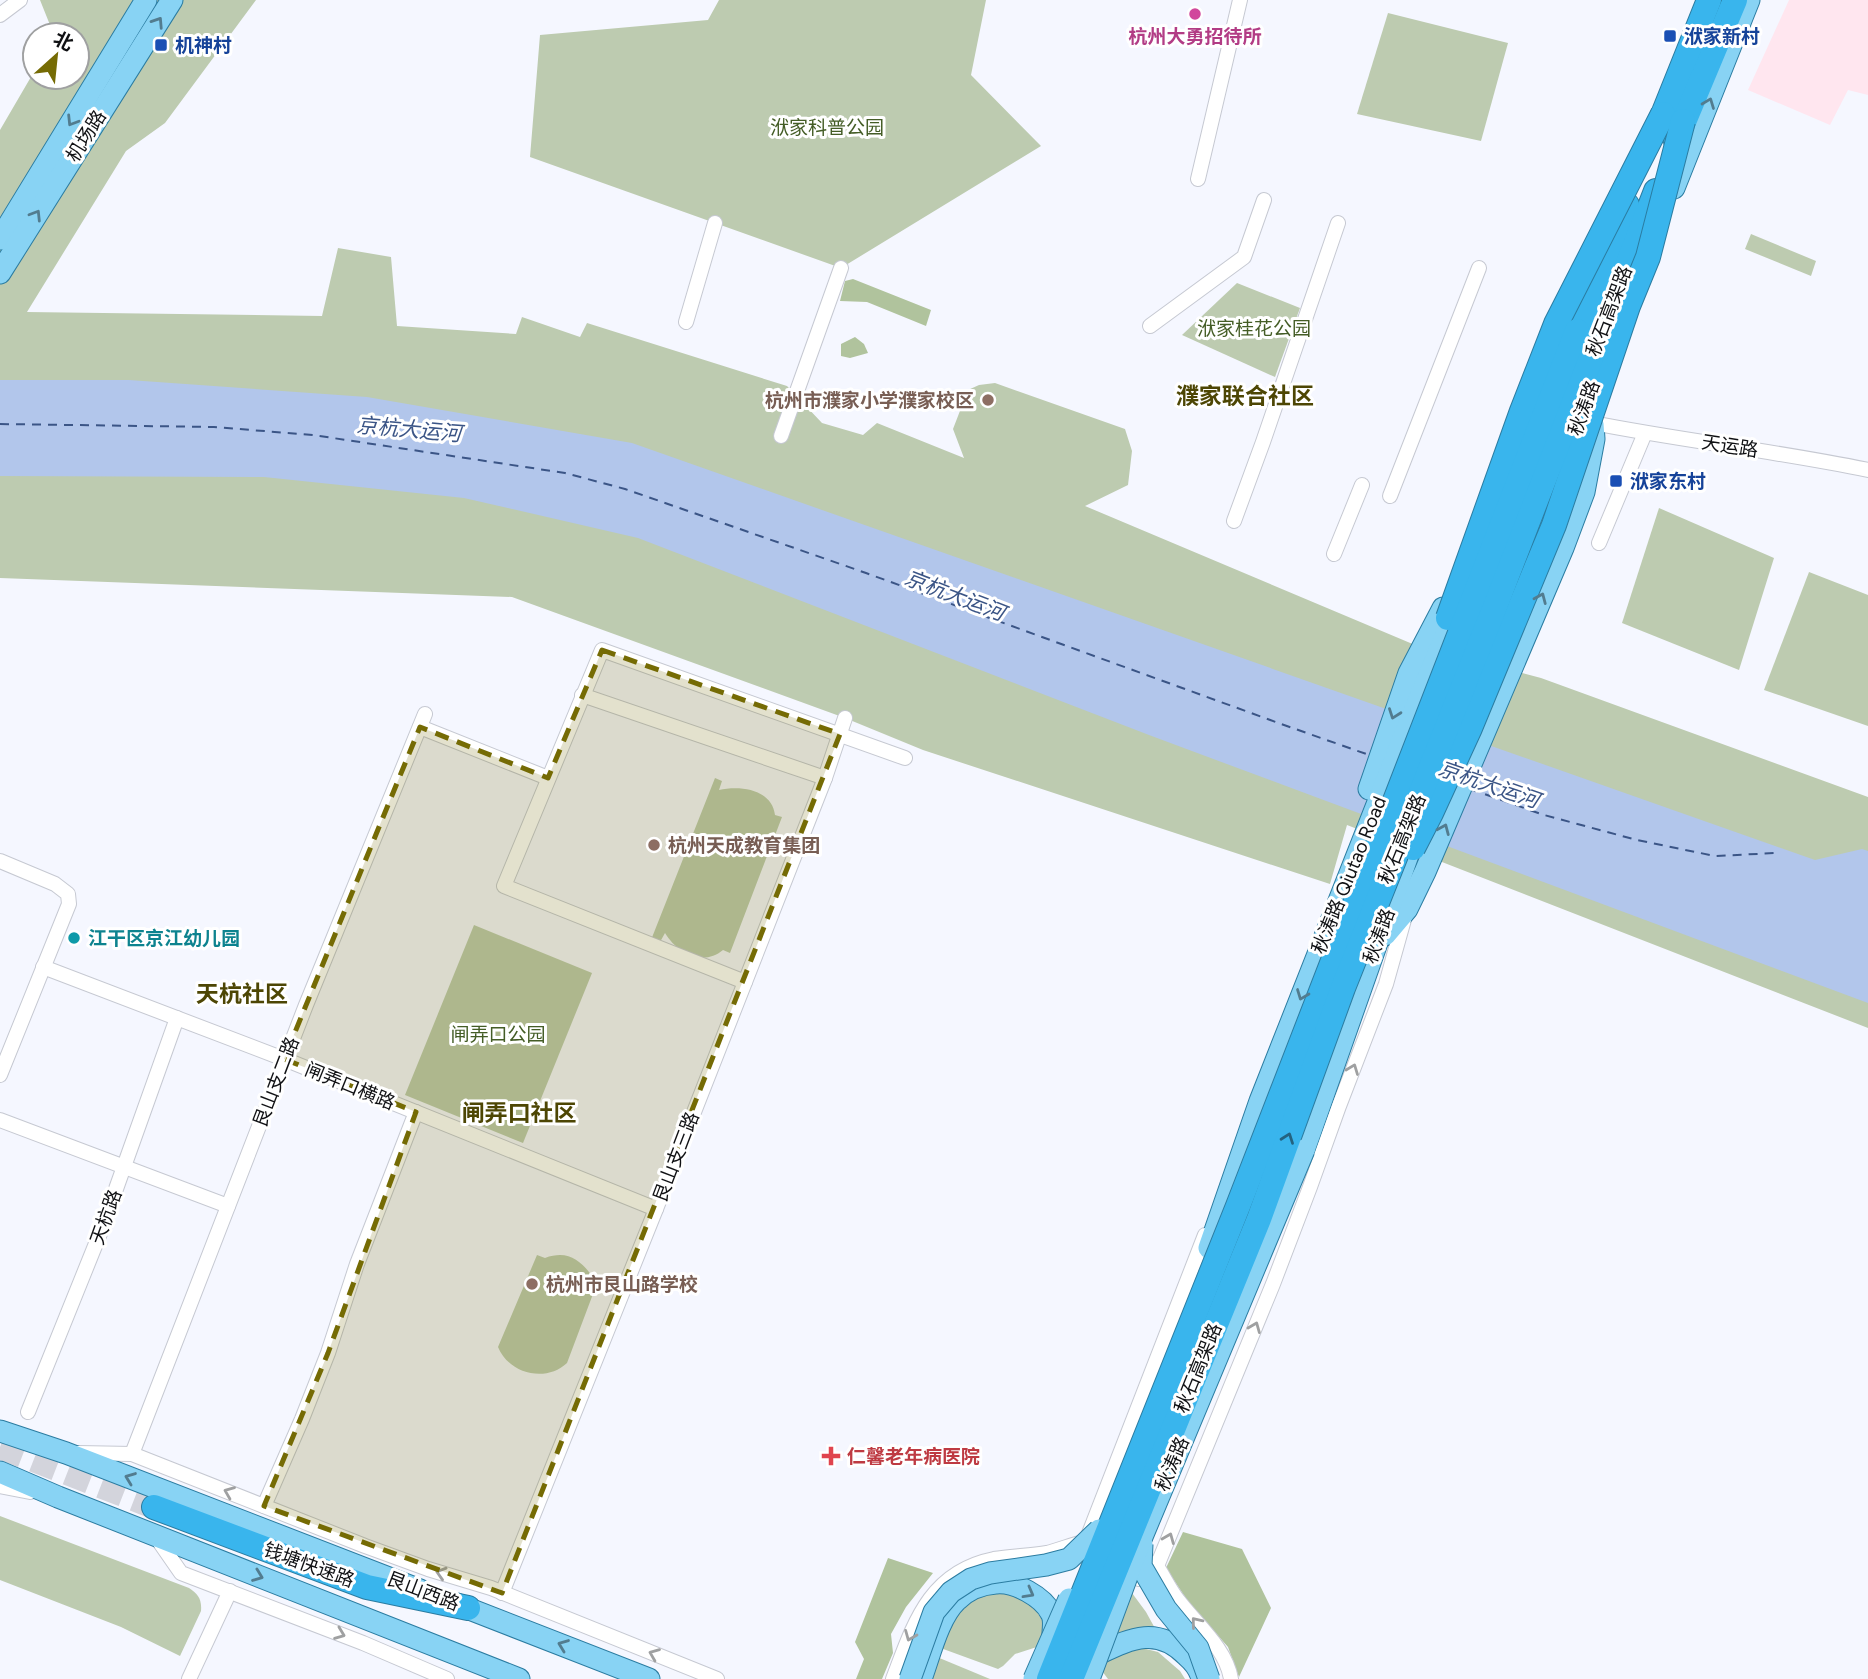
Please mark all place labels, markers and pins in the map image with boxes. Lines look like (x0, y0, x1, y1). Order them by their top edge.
marker: 杭州大勇招待所 (1187, 6, 1203, 22)
place label: 杭州大勇招待所 (1128, 25, 1262, 48)
place label: 洑家新村 (1684, 25, 1760, 48)
marker: 洑家新村 (1662, 28, 1678, 44)
place label: 机神村 (175, 34, 232, 57)
marker: 机神村 (153, 37, 169, 53)
place label: 杭州市濮家小学濮家校区 (765, 389, 974, 412)
marker: 杭州市濮家小学濮家校区 (980, 392, 996, 408)
place label: 洑家东村 (1630, 470, 1706, 493)
marker: 洑家东村 (1608, 473, 1624, 489)
place label: 杭州天成教育集团 (668, 834, 820, 857)
marker: 杭州天成教育集团 (646, 837, 662, 853)
place label: 江干区京江幼儿园 (88, 927, 240, 950)
marker: 江干区京江幼儿园 (66, 930, 82, 946)
place label: 杭州市艮山路学校 (546, 1273, 698, 1296)
marker: 杭州市艮山路学校 (524, 1276, 540, 1292)
place label: 仁馨老年病医院 (847, 1445, 980, 1468)
marker: 仁馨老年病医院 (821, 1446, 841, 1466)

